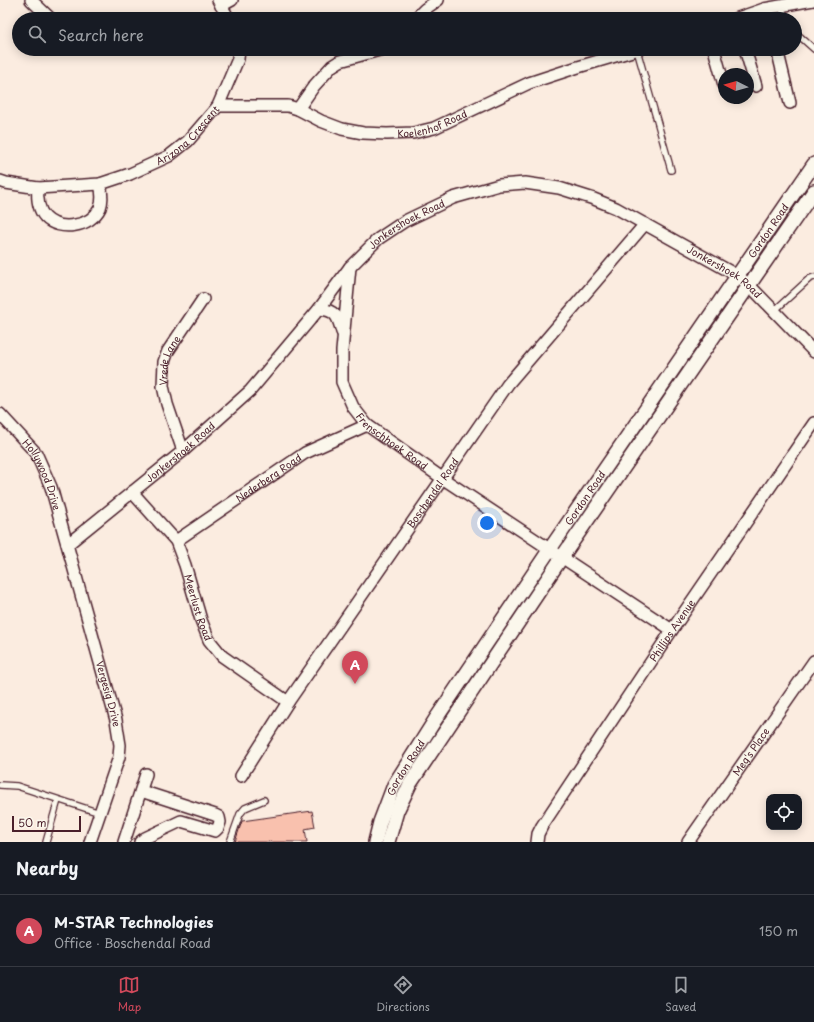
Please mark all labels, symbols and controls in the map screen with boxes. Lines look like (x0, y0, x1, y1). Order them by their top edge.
search box (12, 12, 802, 56)
icon: search (26, 23, 48, 45)
text: Search here (58, 23, 144, 46)
north arrow (718, 68, 754, 104)
street label: Arizona Crescent (153, 102, 222, 168)
street label: Koelenhof Road (397, 105, 469, 141)
street label: Jonkershoek Road (364, 195, 447, 252)
street label: Gordon Road (744, 200, 792, 261)
street label: Jonkershoek Road (684, 241, 766, 301)
street label: Vrede Lane (155, 332, 184, 386)
street label: Frenschhoek Road (353, 409, 431, 473)
street label: Jonkershoek Road (142, 418, 218, 486)
street label: Hollywood Drive (19, 435, 65, 512)
street label: Nederberg Road (232, 450, 304, 505)
street label: Boschendal Road (403, 454, 462, 531)
street label: Gordon Road (561, 467, 609, 528)
your location (477, 513, 497, 533)
street label: Meerlust Road (181, 572, 217, 643)
street label: Phillips Avenue (645, 595, 698, 664)
pin: A (342, 651, 368, 684)
street label: Vergesig Drive (93, 659, 125, 728)
street label: Meg's Place (728, 724, 772, 779)
street label: Gordon Road (383, 736, 428, 798)
map controls (766, 794, 802, 830)
button: locate (766, 794, 802, 830)
scale bar (12, 814, 81, 833)
text: 50 m (18, 814, 47, 831)
text: Nearby (16, 855, 78, 881)
text: M-STAR Technologies (54, 910, 213, 933)
text: A (24, 921, 34, 940)
text: 150 m (759, 921, 798, 940)
text: Office · Boschendal Road (54, 933, 211, 952)
tab: Map (118, 974, 141, 1015)
tab: Directions (376, 974, 430, 1015)
tab: Saved (665, 974, 696, 1015)

